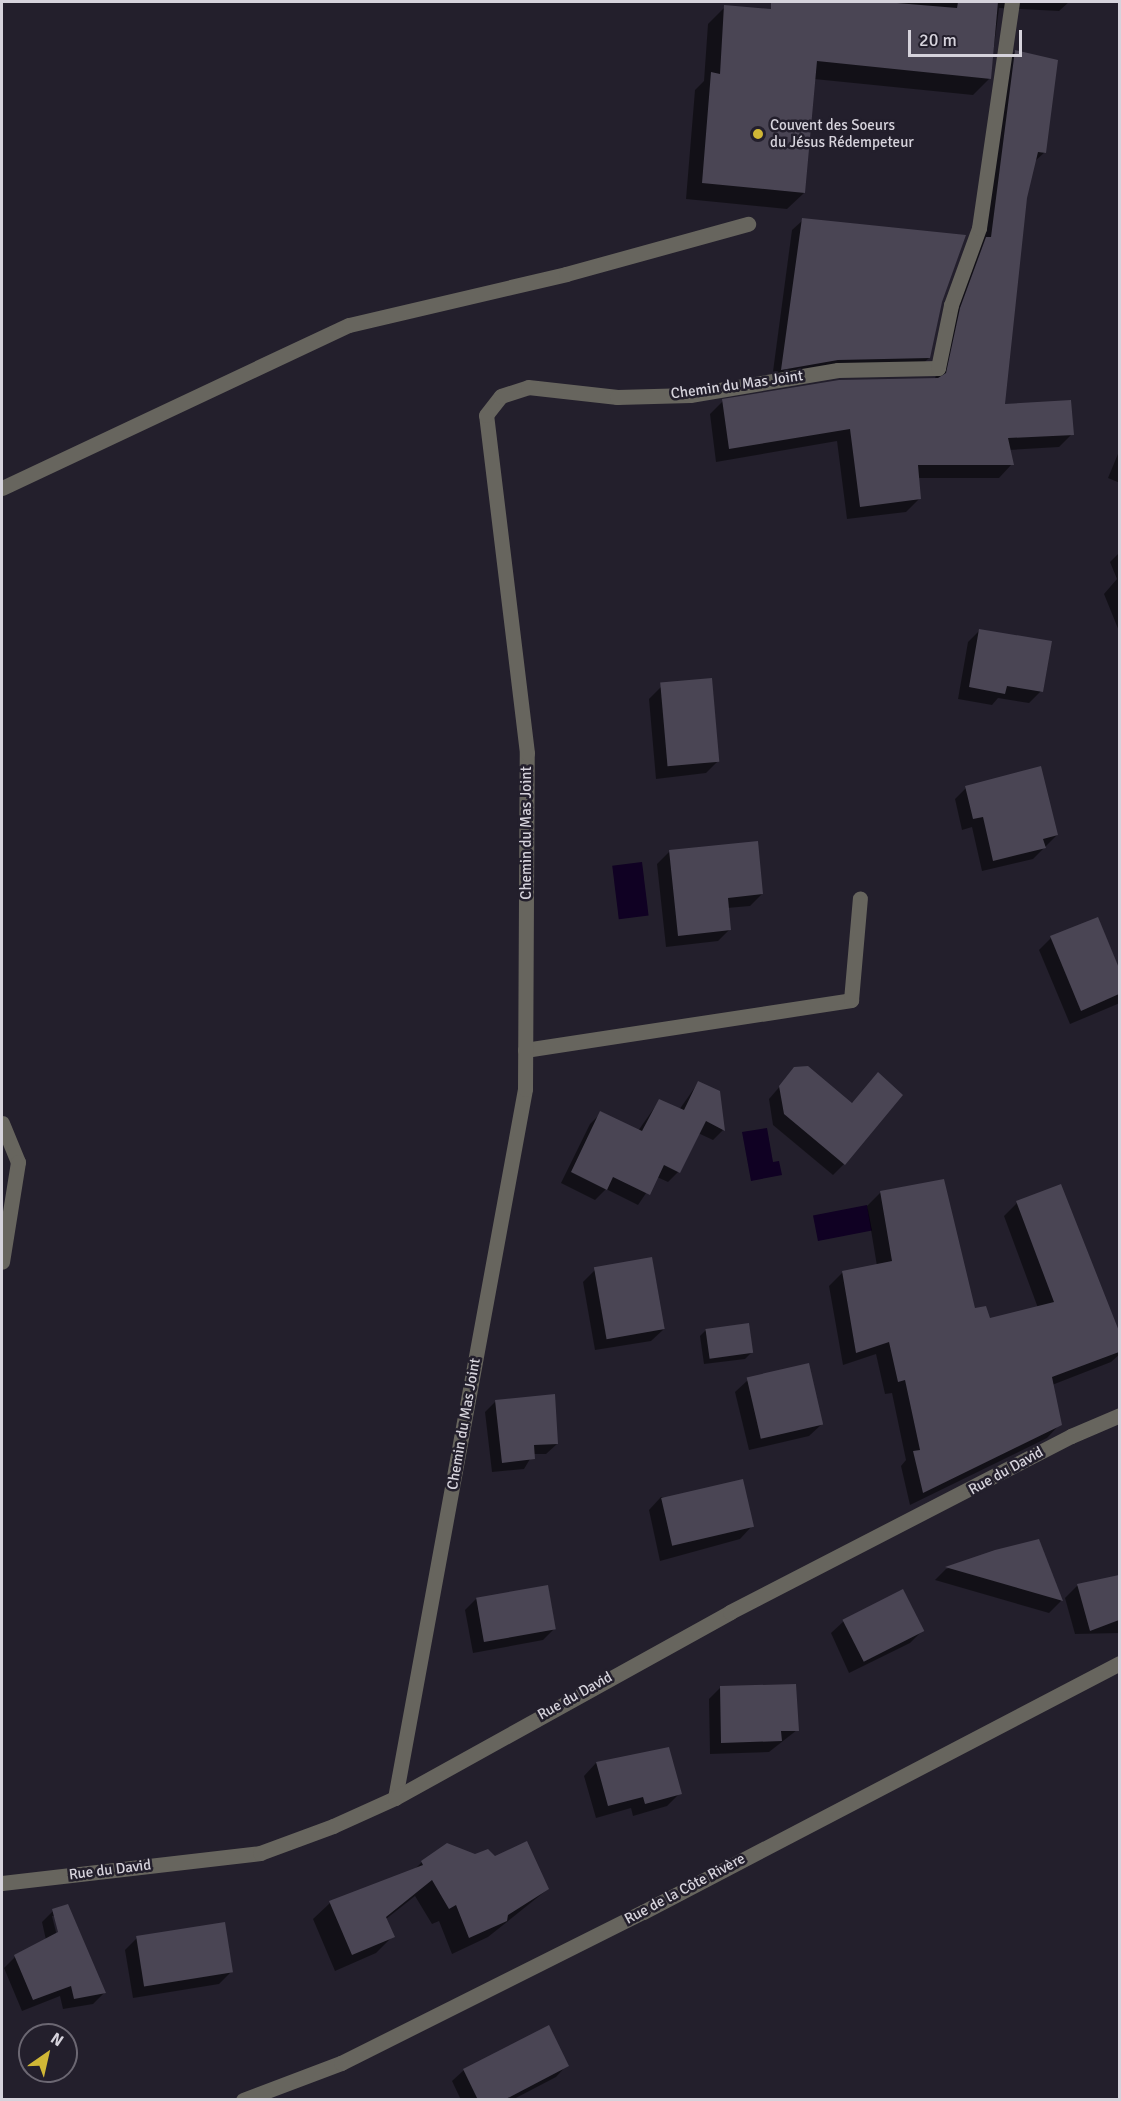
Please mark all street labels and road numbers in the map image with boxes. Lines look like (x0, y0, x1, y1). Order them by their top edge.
street label: Chemin du Mas Joint (670, 367, 804, 403)
street label: Chemin du Mas Joint (518, 766, 536, 900)
street label: Chemin du Mas Joint (444, 1357, 484, 1491)
street label: Rue du David (965, 1443, 1047, 1499)
street label: Rue du David (534, 1668, 616, 1724)
street label: Rue de la Côte Rivère (622, 1850, 748, 1928)
street label: Rue du David (68, 1856, 152, 1884)

